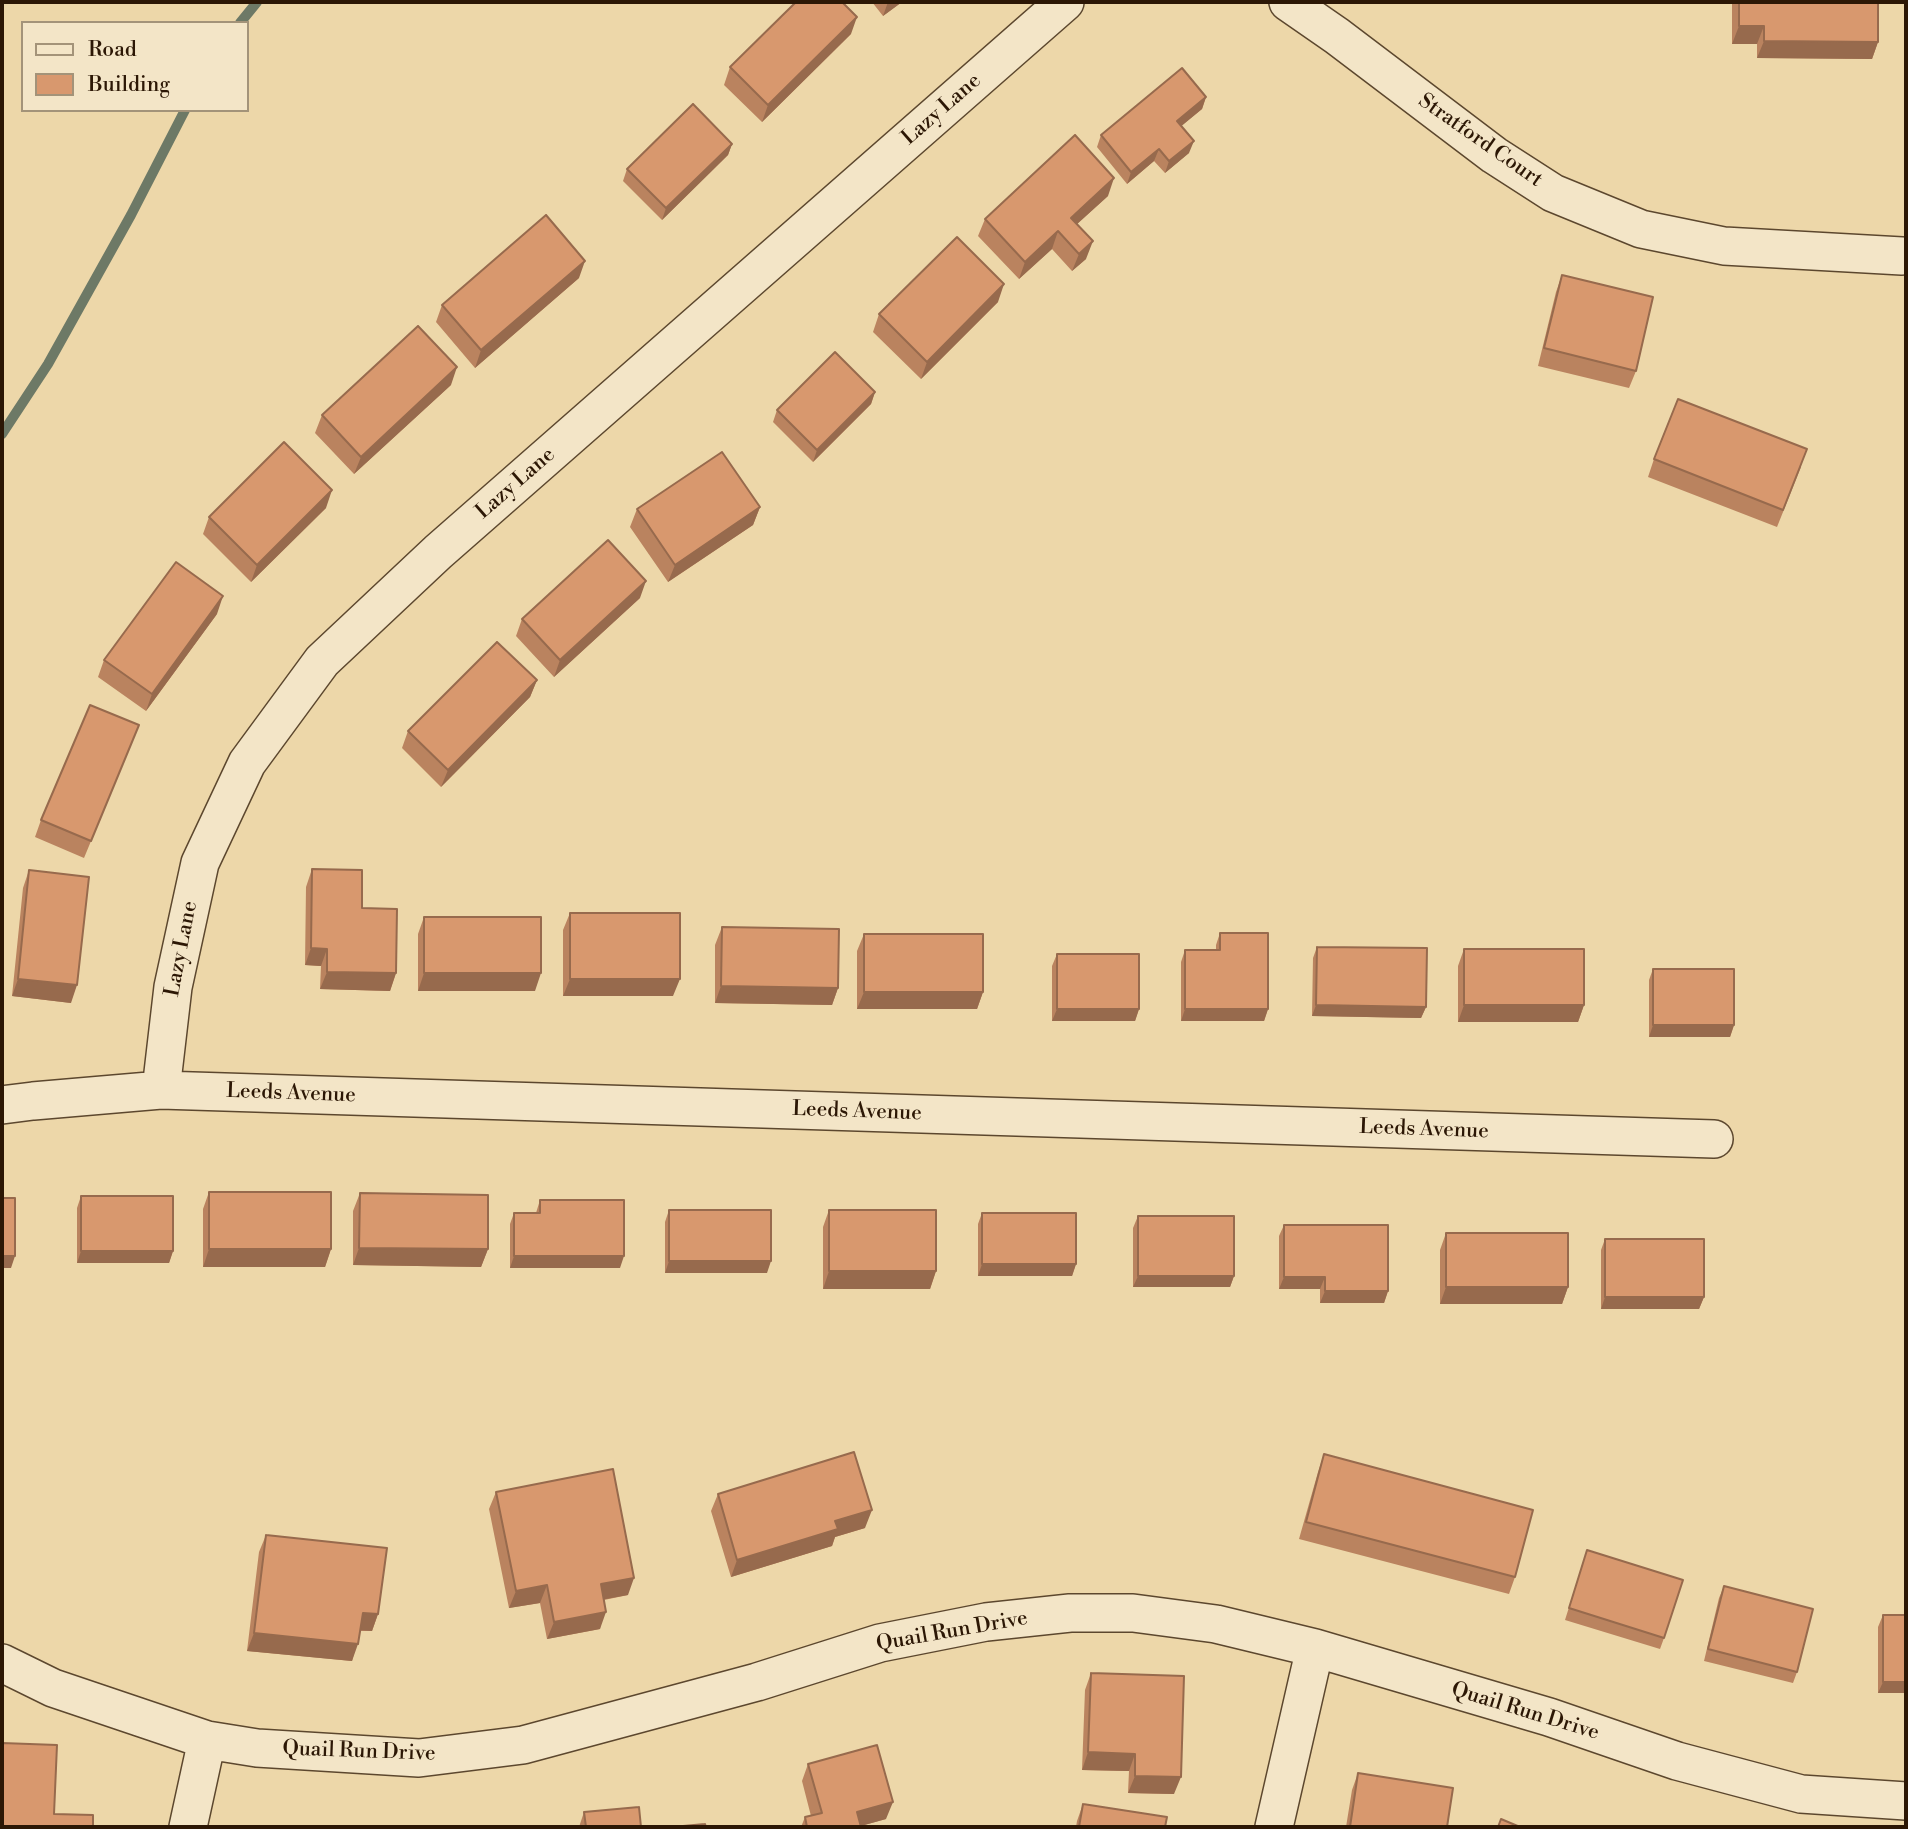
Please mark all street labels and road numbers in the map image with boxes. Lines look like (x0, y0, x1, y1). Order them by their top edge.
street label: Lazy Lane (897, 69, 987, 151)
street label: Stratford Court (1413, 89, 1547, 193)
street label: Lazy Lane (471, 443, 561, 525)
street label: Lazy Lane (160, 899, 204, 999)
street label: Leeds Avenue (226, 1079, 356, 1109)
street label: Leeds Avenue (792, 1097, 922, 1127)
street label: Leeds Avenue (1359, 1115, 1489, 1145)
street label: Quail Run Drive (874, 1606, 1030, 1658)
street label: Quail Run Drive (1448, 1678, 1602, 1746)
street label: Quail Run Drive (282, 1737, 436, 1767)

